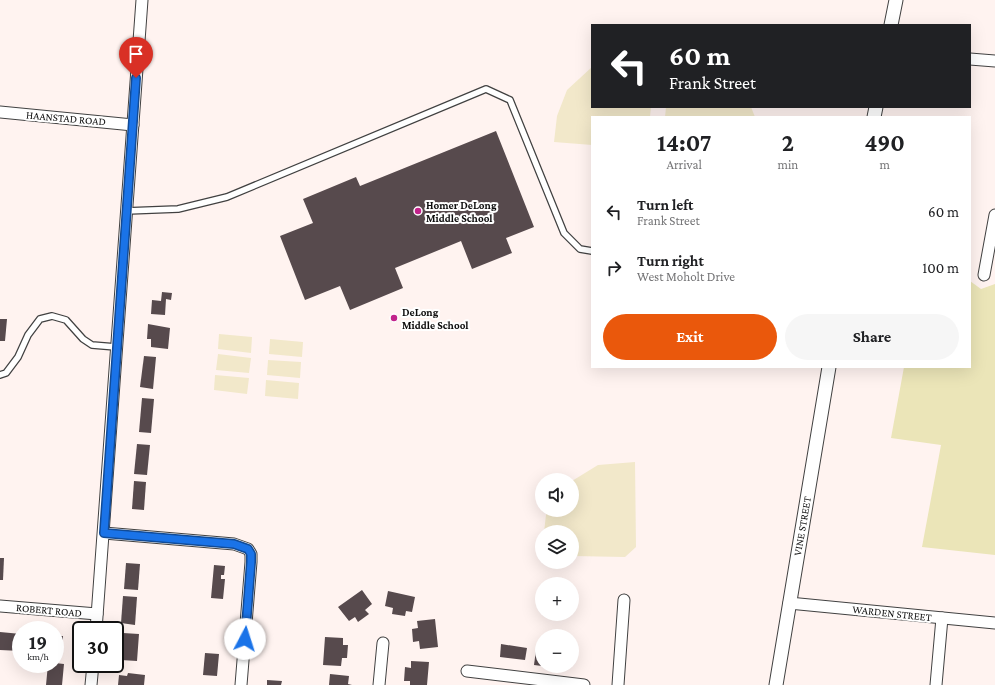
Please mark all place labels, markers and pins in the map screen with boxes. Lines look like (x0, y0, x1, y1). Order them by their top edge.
pin (119, 37, 153, 78)
place label: Homer DeLong Middle School (426, 199, 497, 224)
marker: Homer DeLong Middle School (413, 206, 423, 216)
place label: DeLong Middle School (402, 306, 469, 331)
marker: DeLong Middle School (389, 313, 399, 323)

